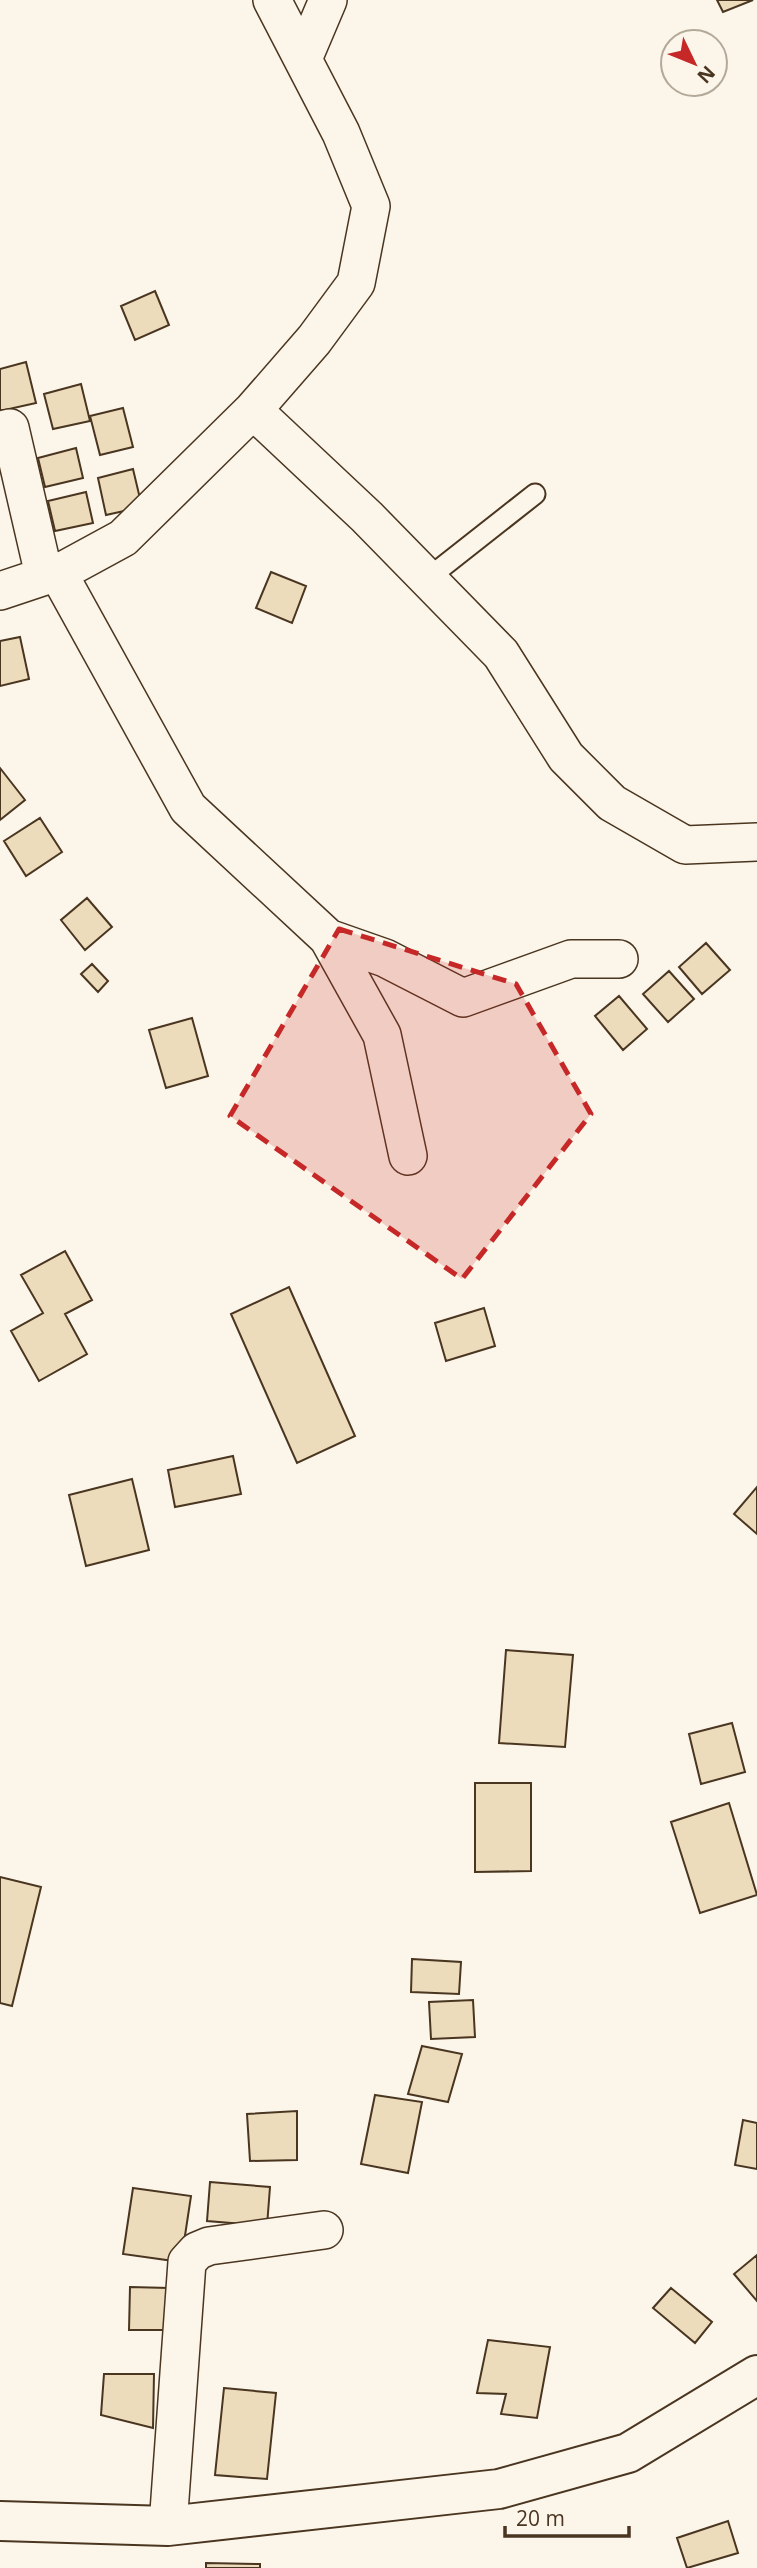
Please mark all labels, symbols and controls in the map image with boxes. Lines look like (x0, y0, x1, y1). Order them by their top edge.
north arrow (659, 28, 729, 98)
text: N (692, 60, 721, 89)
scale bar (505, 2494, 629, 2538)
text: 20 m (516, 2504, 565, 2532)

